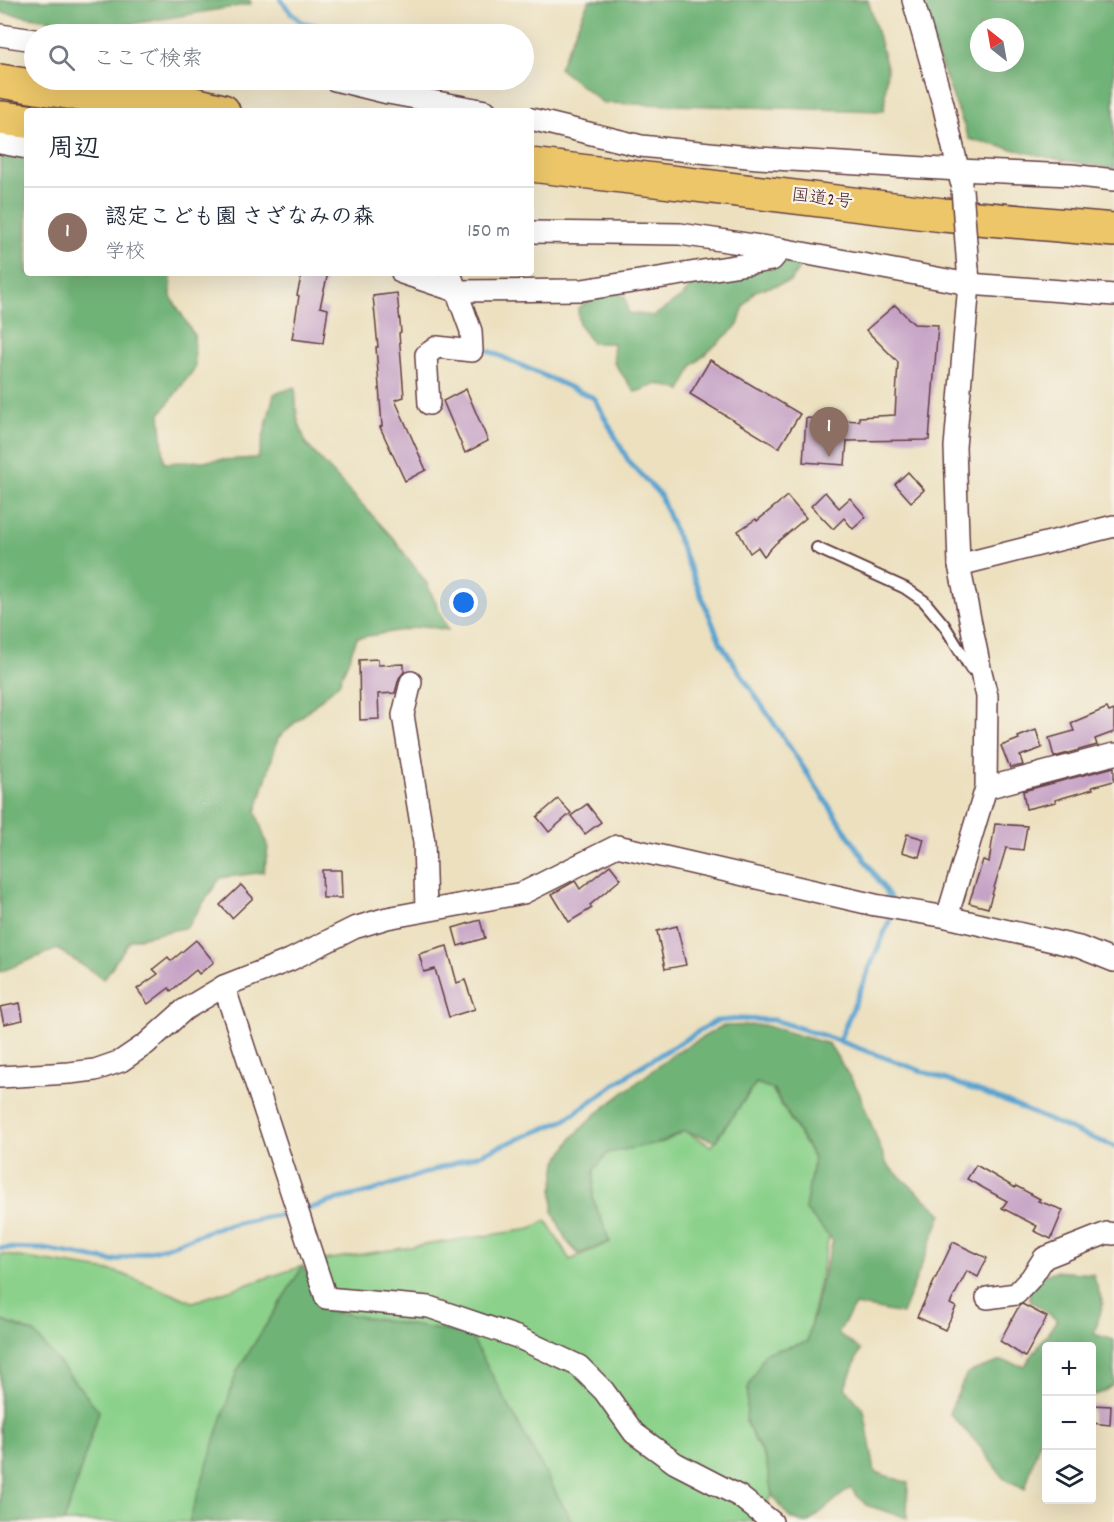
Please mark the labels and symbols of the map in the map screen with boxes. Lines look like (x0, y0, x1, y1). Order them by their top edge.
north arrow (970, 18, 1024, 72)
street label: 国道2号 (790, 184, 854, 216)
pin: 1 (810, 408, 848, 457)
your location (449, 588, 478, 617)

